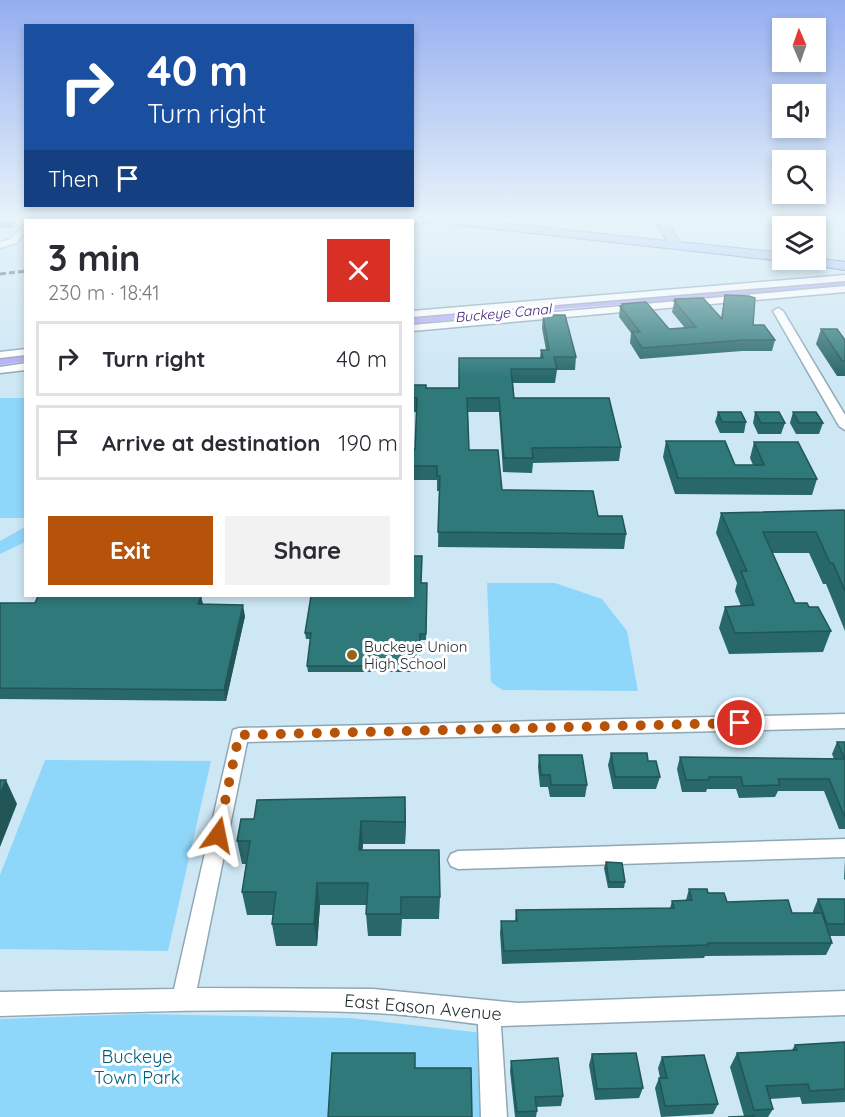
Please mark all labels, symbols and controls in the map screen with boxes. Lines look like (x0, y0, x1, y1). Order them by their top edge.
north arrow (772, 18, 826, 72)
map controls (772, 18, 826, 270)
text: 40 m (147, 44, 248, 97)
icon: right (48, 48, 126, 126)
button: sound (772, 84, 826, 138)
text: Turn right (147, 96, 266, 130)
button: search (772, 150, 826, 204)
icon: arrive (111, 162, 144, 195)
text: Then (48, 165, 99, 193)
button: layers (772, 216, 826, 270)
text: 3 min (48, 235, 141, 280)
button: close (327, 239, 390, 302)
text: 230 m · 18:41 (48, 280, 160, 305)
water label: Buckeye Canal (454, 300, 554, 326)
icon: right (51, 342, 84, 375)
text: Turn right (102, 345, 206, 373)
text: 40 m (336, 345, 387, 373)
icon: arrive (51, 426, 84, 459)
text: Arrive at destination (102, 429, 320, 457)
text: 190 m (338, 429, 398, 457)
button: Exit (48, 516, 213, 585)
button: Share (225, 516, 390, 585)
place label: Buckeye Union High School (364, 637, 468, 673)
marker: Buckeye Union High School (345, 648, 359, 662)
pin (714, 697, 765, 748)
icon: arrive (723, 706, 756, 739)
position arrow (186, 803, 250, 867)
street label: East Eason Avenue (343, 989, 503, 1025)
park label: Buckeye Town Park (94, 1045, 180, 1089)

